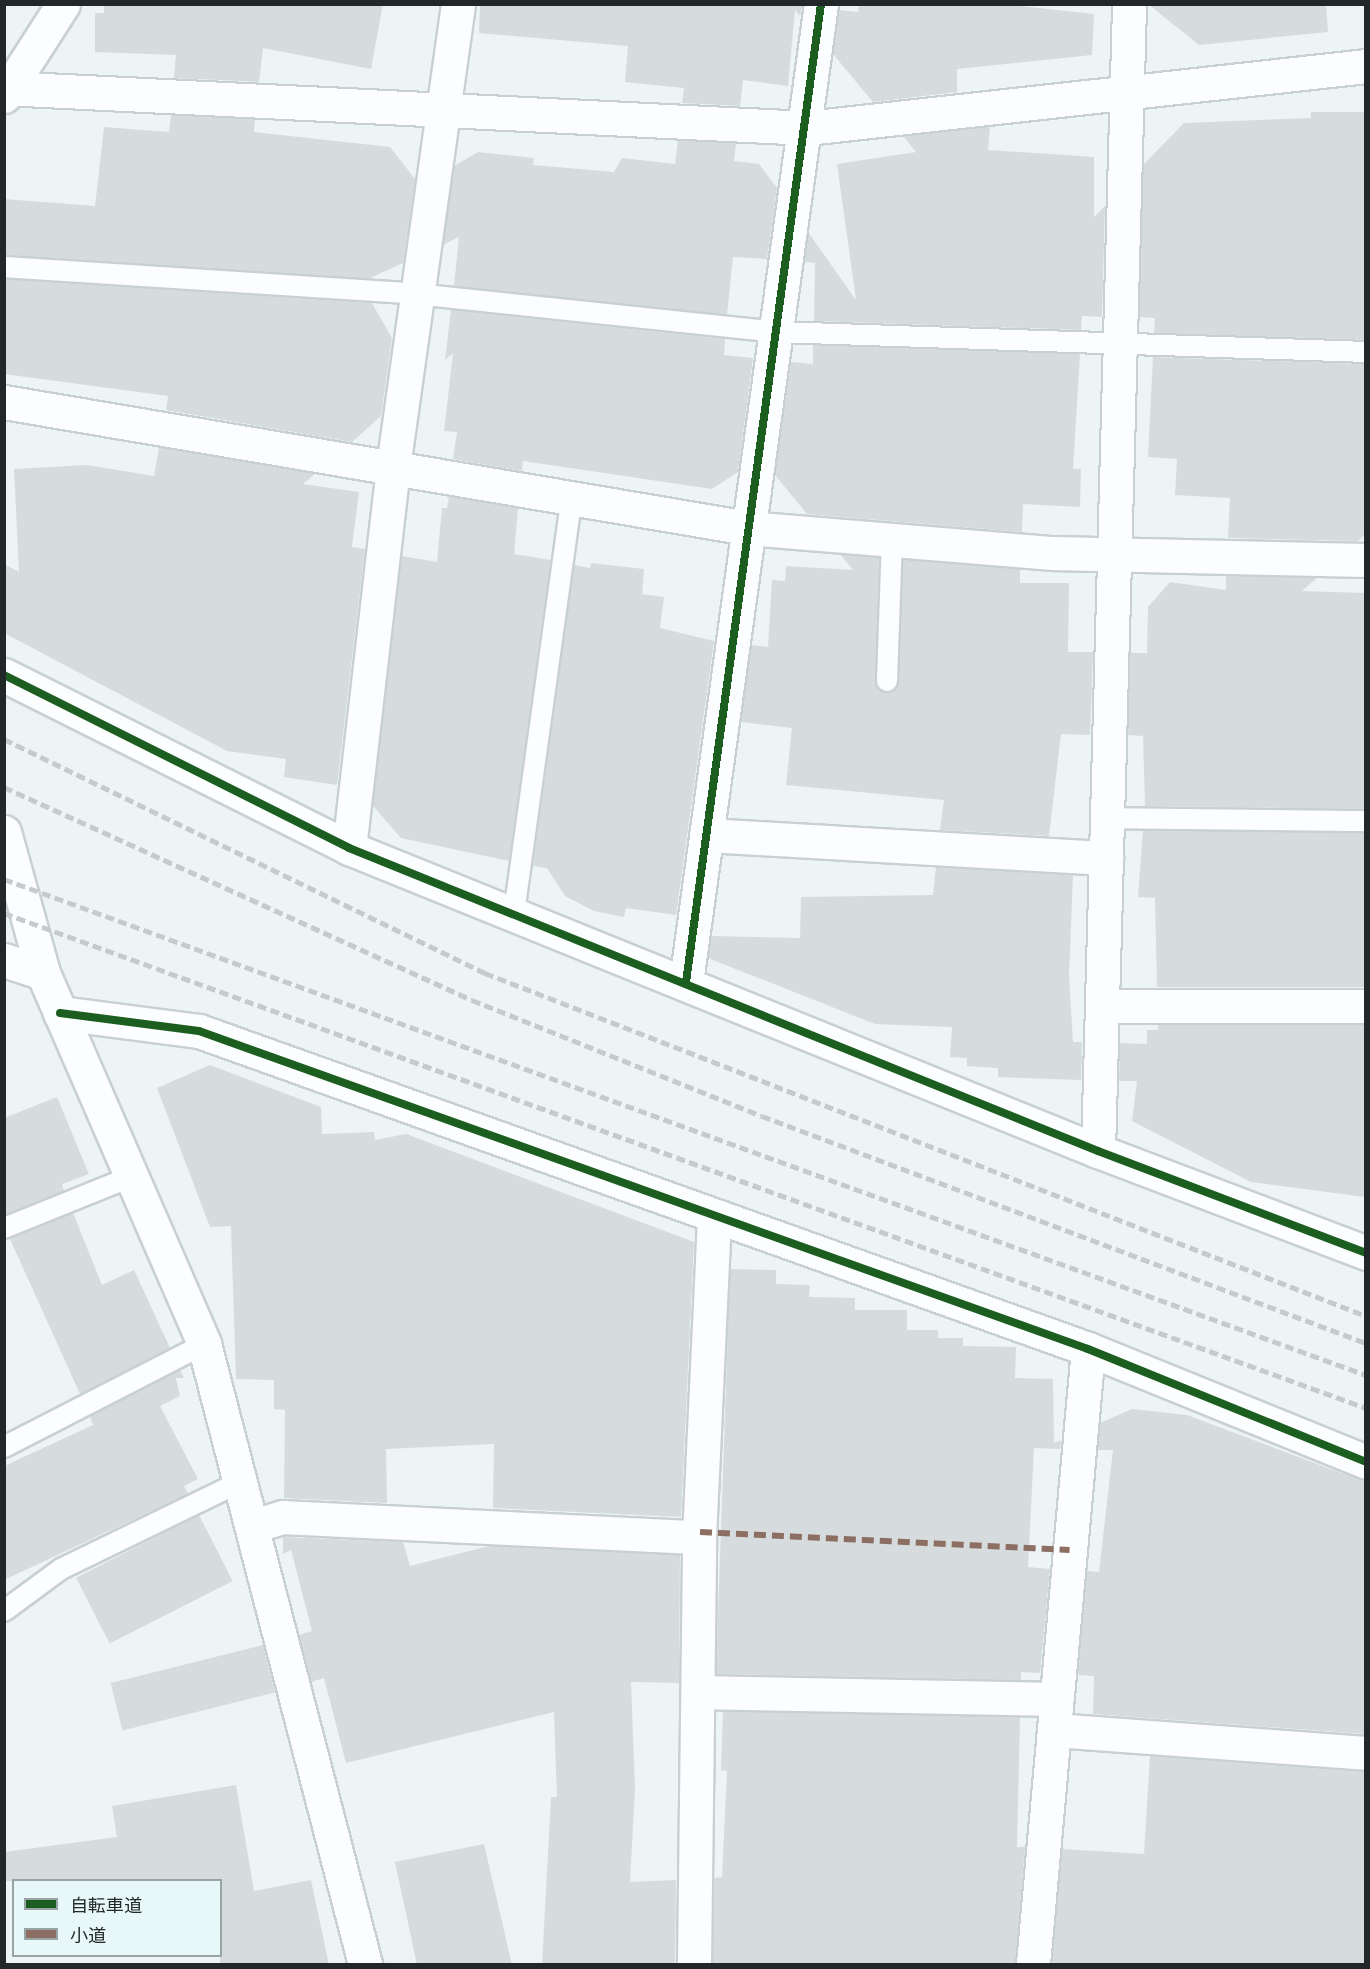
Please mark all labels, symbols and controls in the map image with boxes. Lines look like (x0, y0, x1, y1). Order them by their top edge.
legend (12, 1879, 222, 1957)
text: 自転車道 (70, 1894, 142, 1917)
text: 小道 (70, 1924, 106, 1947)

